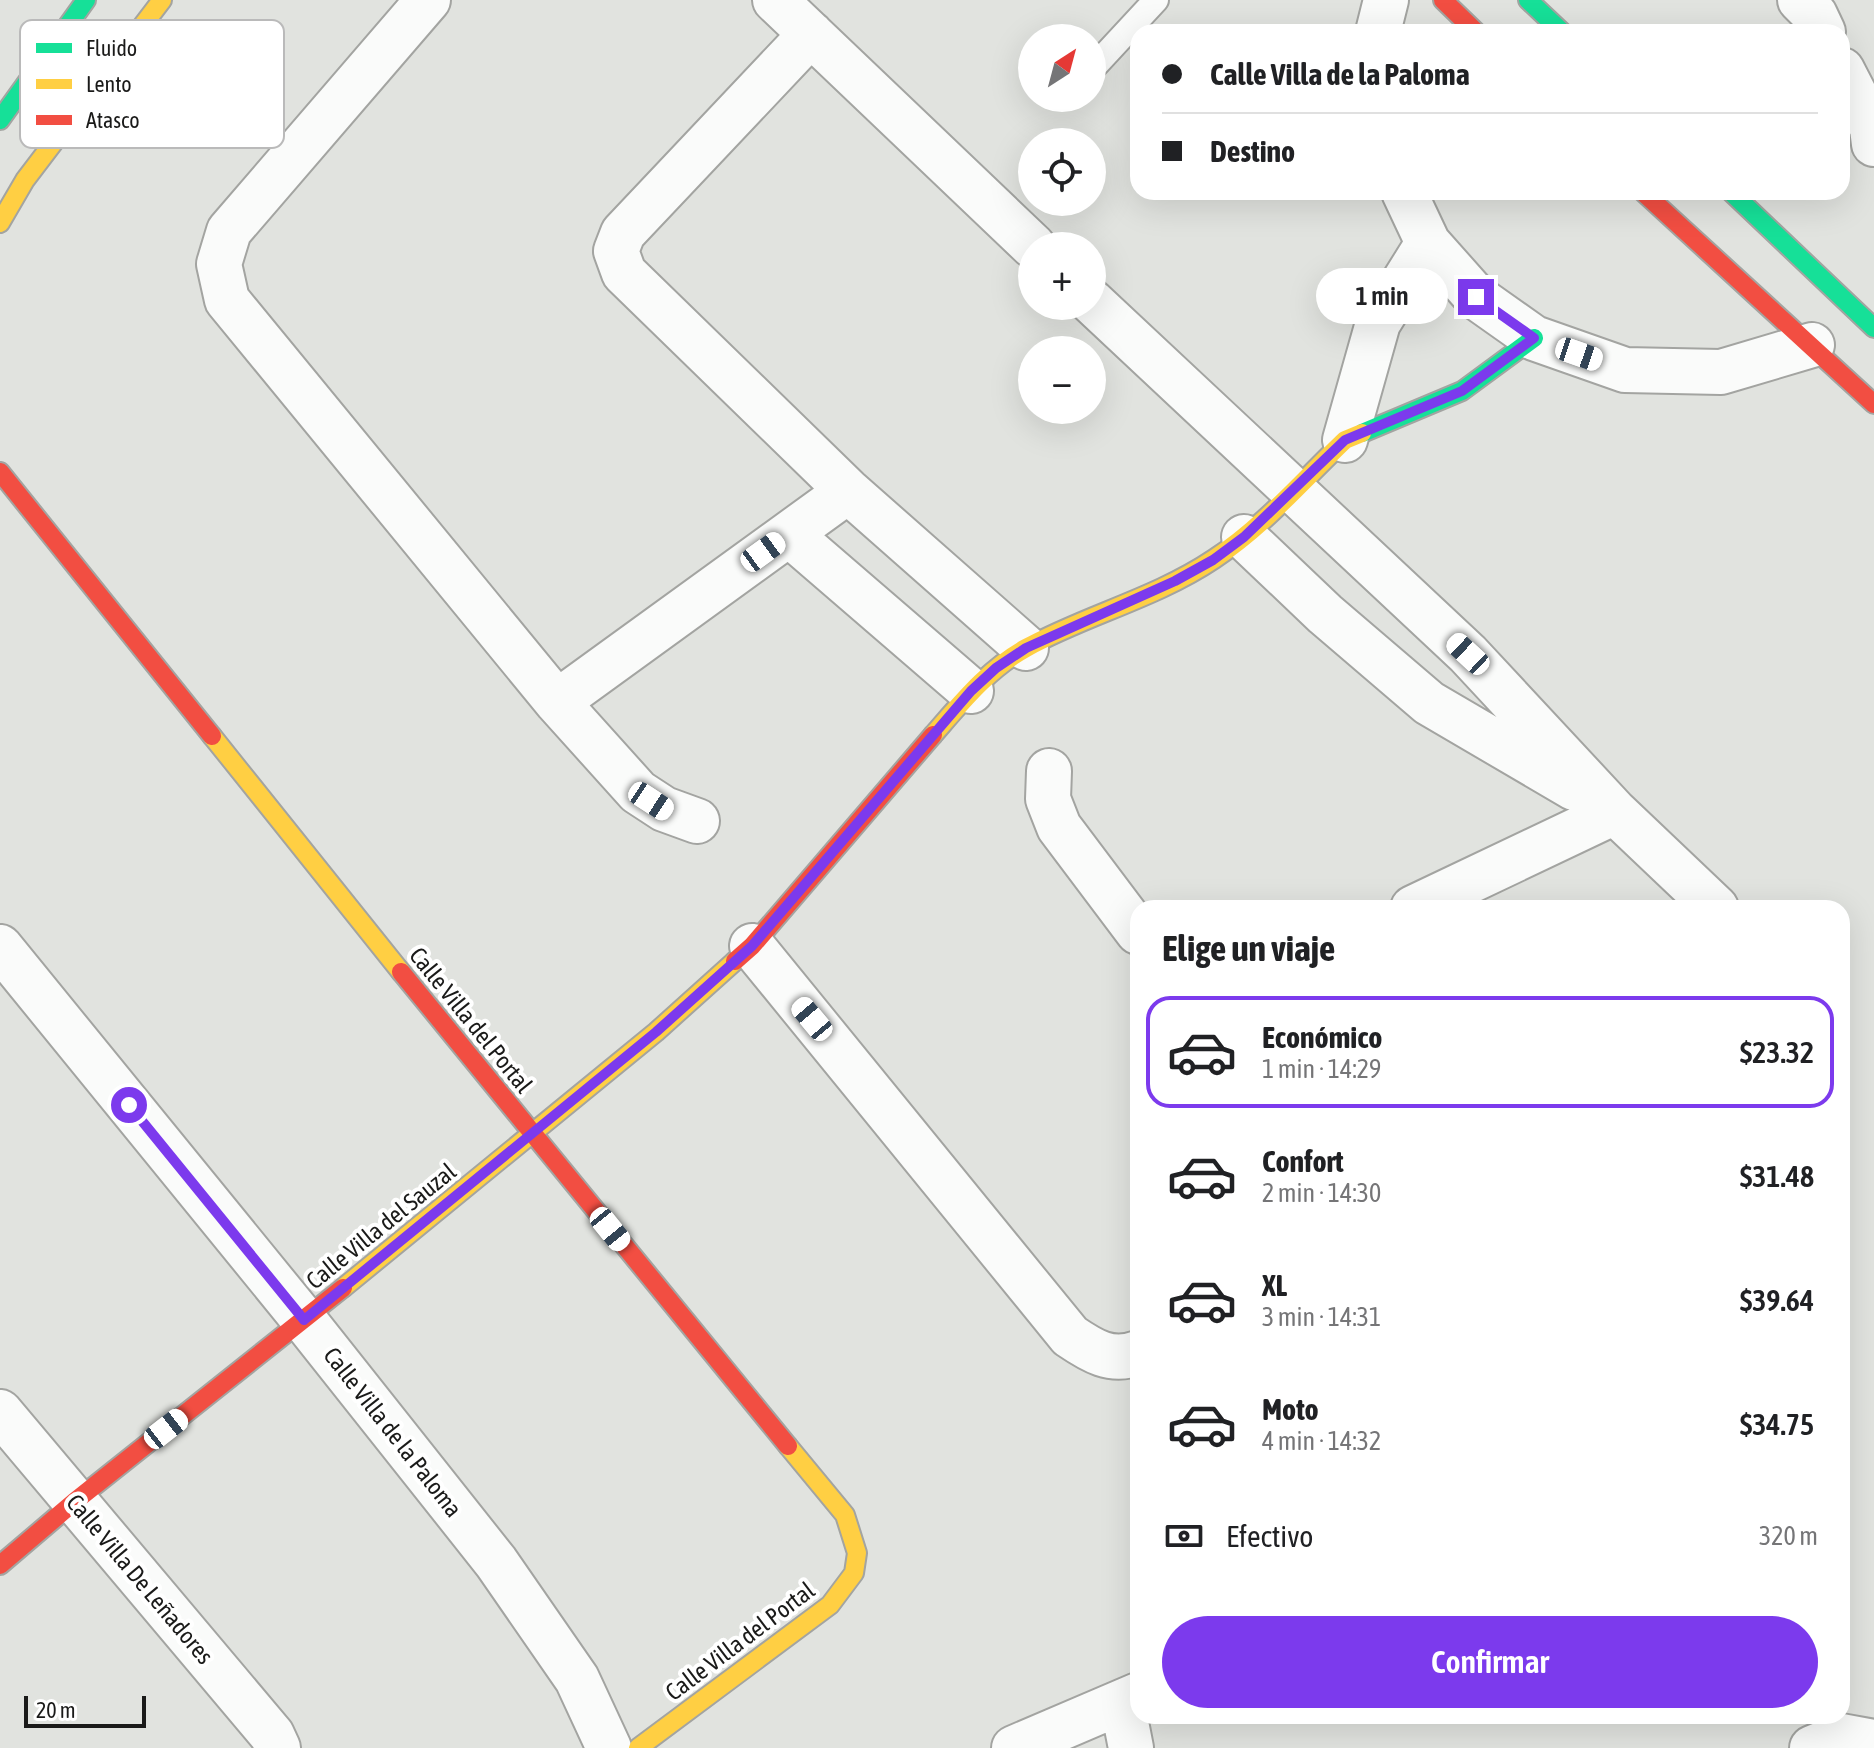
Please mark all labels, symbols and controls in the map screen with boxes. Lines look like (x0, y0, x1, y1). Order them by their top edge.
legend (20, 20, 284, 148)
north arrow (1018, 24, 1106, 112)
map controls (1018, 24, 1106, 424)
text: Fluido (86, 35, 137, 61)
text: Calle Villa de la Paloma (1210, 57, 1470, 91)
text: Lento (86, 71, 132, 97)
text: Atasco (86, 107, 140, 133)
button: locate (1018, 128, 1106, 216)
text: Destino (1210, 134, 1295, 168)
button: + (1018, 232, 1106, 320)
callout: 1 min (1316, 269, 1448, 325)
route end (1458, 279, 1494, 315)
text: 1 min (1355, 281, 1409, 311)
car (1552, 335, 1606, 373)
button: − (1018, 336, 1106, 424)
car (737, 528, 789, 576)
car (1442, 629, 1494, 679)
car (624, 778, 678, 824)
text: Elige un viaje (1162, 927, 1335, 969)
street label: Calle Villa del Portal (404, 942, 538, 1099)
car (787, 993, 837, 1045)
icon: car (1166, 1016, 1238, 1088)
text: Económico (1262, 1020, 1382, 1054)
text: $23.32 (1740, 1035, 1814, 1069)
text: 1 min · 14:29 (1262, 1054, 1381, 1084)
route start (111, 1087, 147, 1123)
icon: car (1166, 1140, 1238, 1212)
text: Confort (1262, 1144, 1344, 1178)
street label: Calle Villa del Sauzal (301, 1157, 461, 1294)
text: $31.48 (1740, 1159, 1814, 1193)
text: 2 min · 14:30 (1262, 1178, 1381, 1208)
car (586, 1203, 634, 1255)
icon: car (1166, 1264, 1238, 1336)
text: XL (1262, 1268, 1287, 1302)
text: $39.64 (1740, 1283, 1814, 1317)
text: 3 min · 14:31 (1262, 1302, 1381, 1332)
street label: Calle Villa de la Paloma (318, 1342, 468, 1522)
icon: car (1166, 1388, 1238, 1460)
text: Moto (1262, 1392, 1319, 1426)
car (140, 1405, 192, 1453)
text: $34.75 (1740, 1407, 1814, 1441)
text: 4 min · 14:32 (1262, 1426, 1381, 1456)
street label: Calle Villa De Leñadores (61, 1489, 219, 1669)
icon: cash (1162, 1514, 1206, 1558)
text: Efectivo (1226, 1519, 1313, 1553)
text: 320 m (1759, 1521, 1818, 1551)
street label: Calle Villa del Portal (660, 1576, 820, 1706)
button: Confirmar (1162, 1616, 1818, 1708)
scale bar (24, 1692, 146, 1728)
text: 20 m (36, 1697, 76, 1723)

